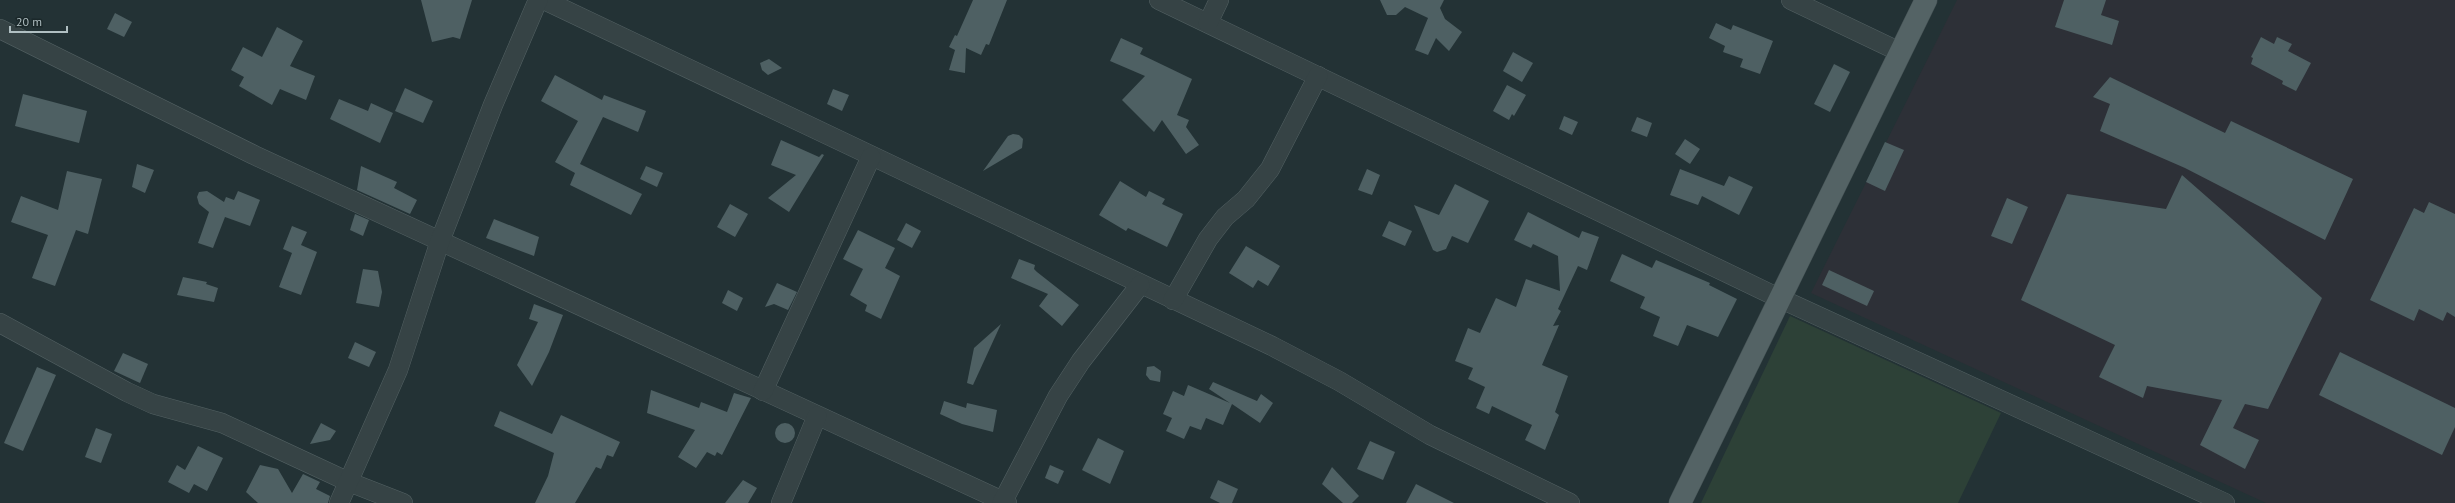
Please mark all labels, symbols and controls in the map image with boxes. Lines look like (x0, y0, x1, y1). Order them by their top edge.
scale bar (10, 8, 67, 34)
text: 20 m (16, 14, 42, 29)

